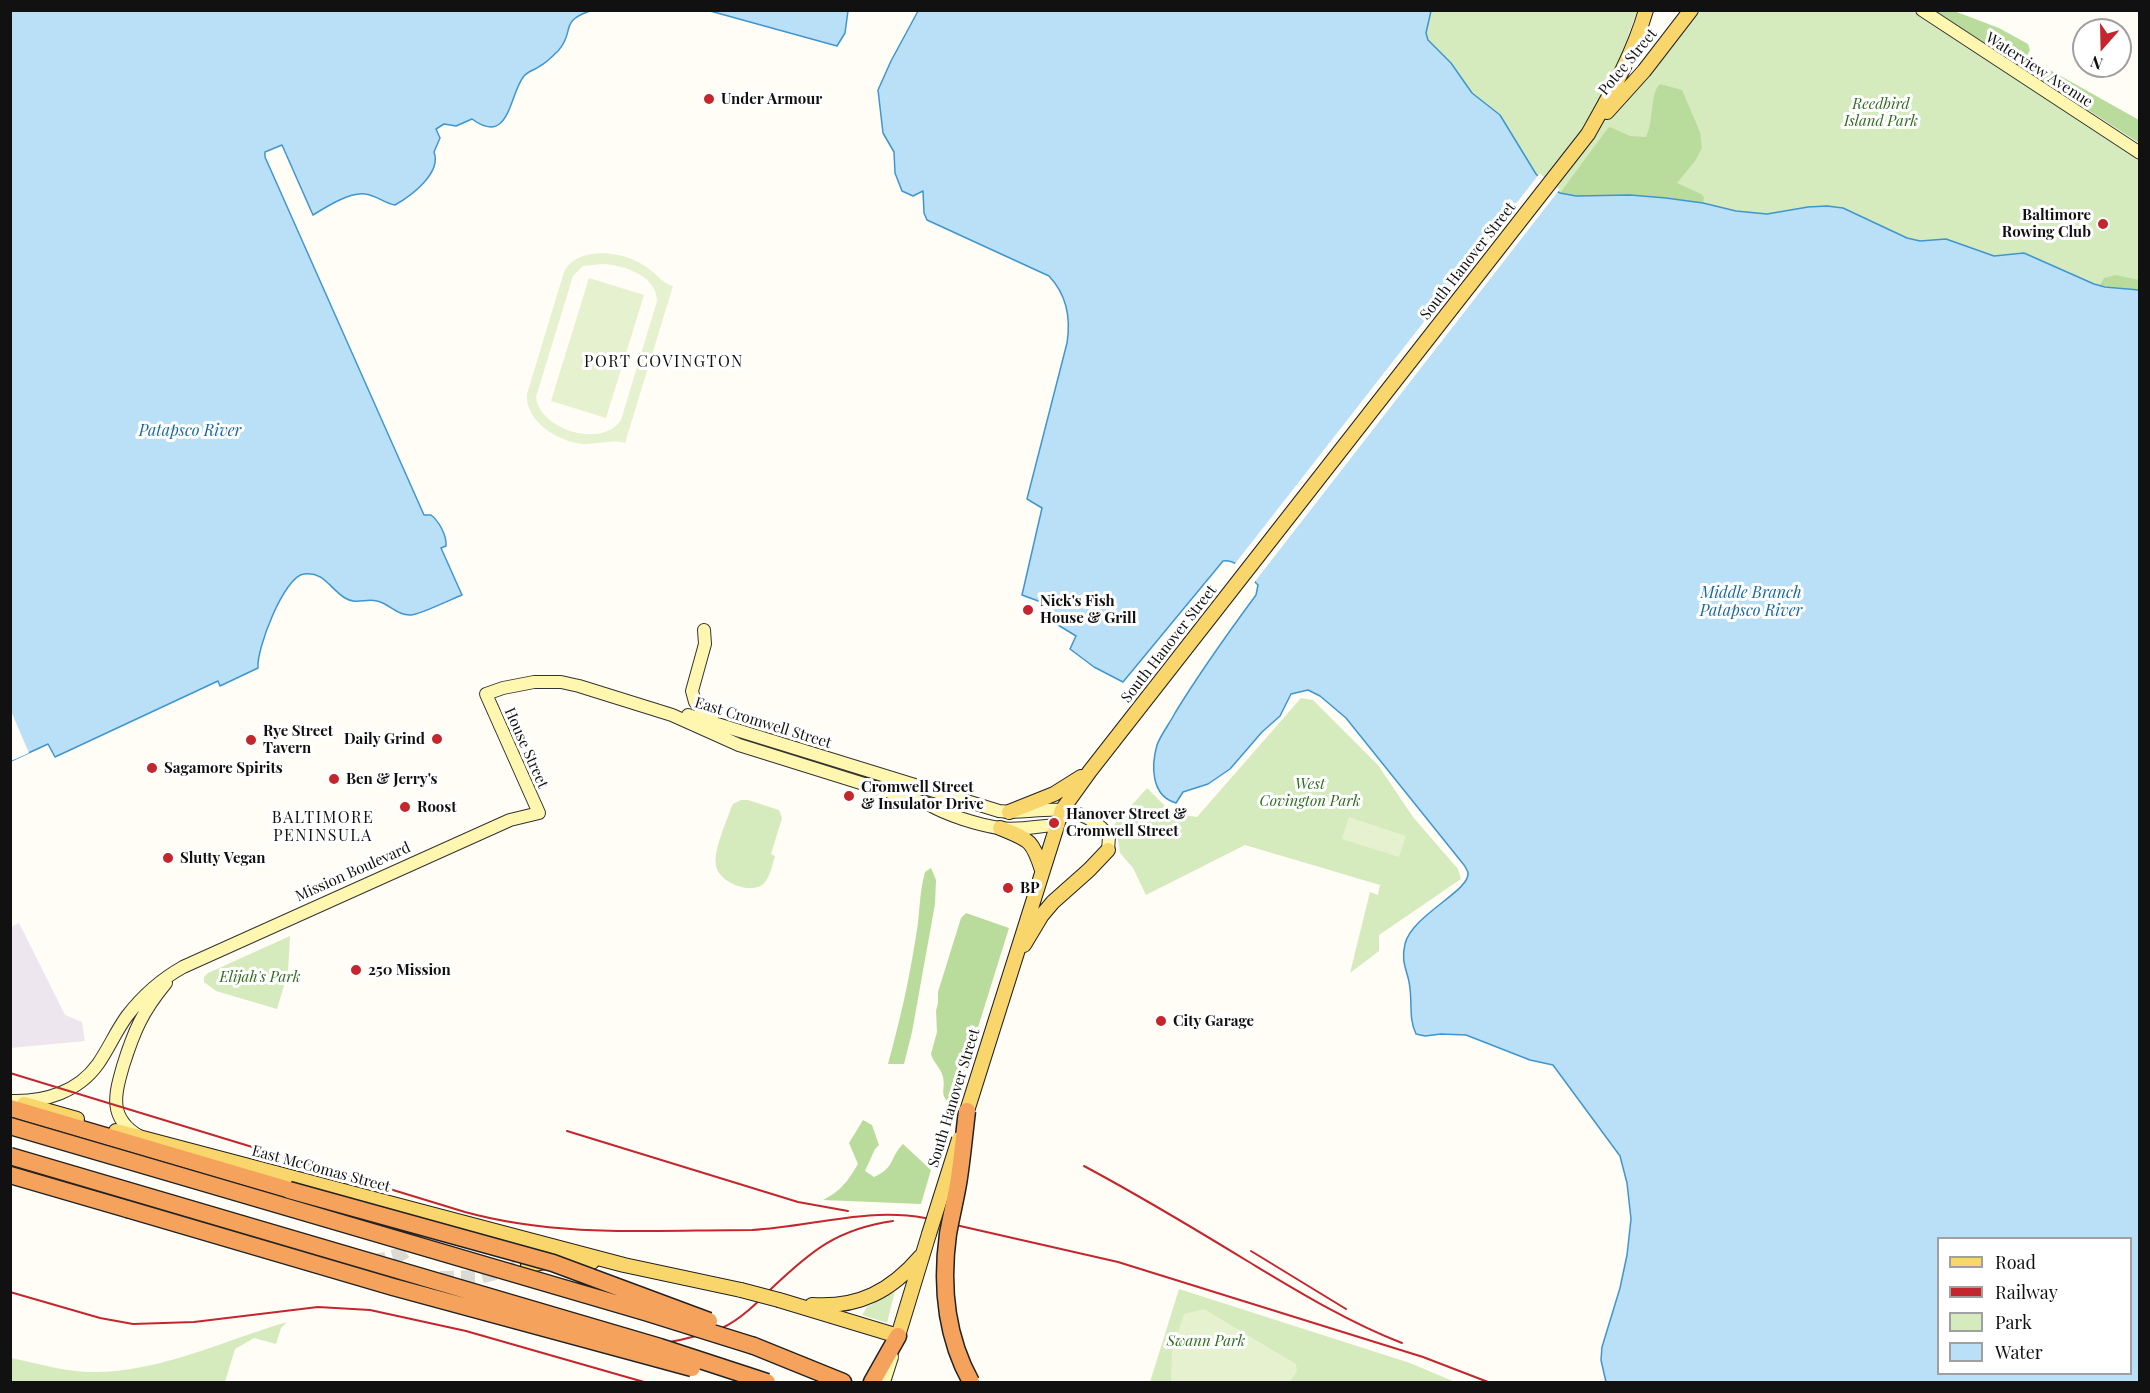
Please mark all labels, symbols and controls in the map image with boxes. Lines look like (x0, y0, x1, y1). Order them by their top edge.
north arrow (2072, 18, 2132, 78)
street label: Potee Street (1595, 25, 1661, 99)
street label: Waterview Avenue (1982, 29, 2096, 111)
text: N (2087, 52, 2105, 75)
place label: Under Armour (721, 90, 822, 108)
marker: Under Armour (702, 92, 716, 106)
park label: Reedbird Island Park (1844, 95, 1918, 130)
street label: South Hanover Street (1417, 199, 1519, 323)
place label: Baltimore Rowing Club (2002, 206, 2091, 241)
marker: Baltimore Rowing Club (2096, 217, 2110, 231)
district label: PORT COVINGTON (584, 352, 744, 372)
water label: Patapsco River (139, 421, 241, 441)
street label: South Hanover Street (1118, 582, 1220, 706)
water label: Middle Branch Patapsco River (1700, 583, 1802, 621)
place label: Nick's Fish House & Grill (1040, 592, 1136, 627)
marker: Nick's Fish House & Grill (1021, 603, 1035, 617)
street label: East Cromwell Street (692, 694, 834, 752)
street label: House Street (500, 705, 552, 791)
place label: Rye Street Tavern (263, 722, 333, 757)
place label: Daily Grind (344, 730, 425, 748)
marker: Daily Grind (430, 732, 444, 746)
marker: Rye Street Tavern (244, 733, 258, 747)
place label: Sagamore Spirits (164, 759, 283, 777)
marker: Sagamore Spirits (145, 761, 159, 775)
place label: Ben & Jerry's (346, 770, 438, 788)
marker: Ben & Jerry's (327, 772, 341, 786)
park label: West Covington Park (1260, 775, 1360, 810)
place label: Cromwell Street & Insulator Drive (861, 778, 984, 813)
marker: Cromwell Street & Insulator Drive (842, 789, 856, 803)
place label: Roost (417, 798, 457, 816)
marker: Roost (398, 800, 412, 814)
place label: Hanover Street & Cromwell Street (1066, 805, 1187, 840)
district label: BALTIMORE PENINSULA (272, 808, 374, 846)
marker: Hanover Street & Cromwell Street (1047, 816, 1061, 830)
street label: Mission Boulevard (293, 839, 413, 905)
place label: Slutty Vegan (180, 849, 266, 867)
marker: Slutty Vegan (161, 851, 175, 865)
place label: BP (1020, 879, 1040, 897)
marker: BP (1001, 881, 1015, 895)
place label: 250 Mission (368, 961, 451, 979)
marker: 250 Mission (349, 963, 363, 977)
park label: Elijah's Park (220, 968, 300, 986)
place label: City Garage (1173, 1012, 1254, 1030)
marker: City Garage (1154, 1014, 1168, 1028)
street label: South Hanover Street (924, 1026, 984, 1170)
street label: East McComas Street (250, 1142, 392, 1196)
legend (1937, 1237, 2132, 1375)
text: Road (1995, 1250, 2036, 1274)
text: Railway (1995, 1280, 2058, 1304)
text: Park (1995, 1310, 2032, 1334)
park label: Swann Park (1167, 1332, 1245, 1350)
text: Water (1995, 1340, 2043, 1364)

